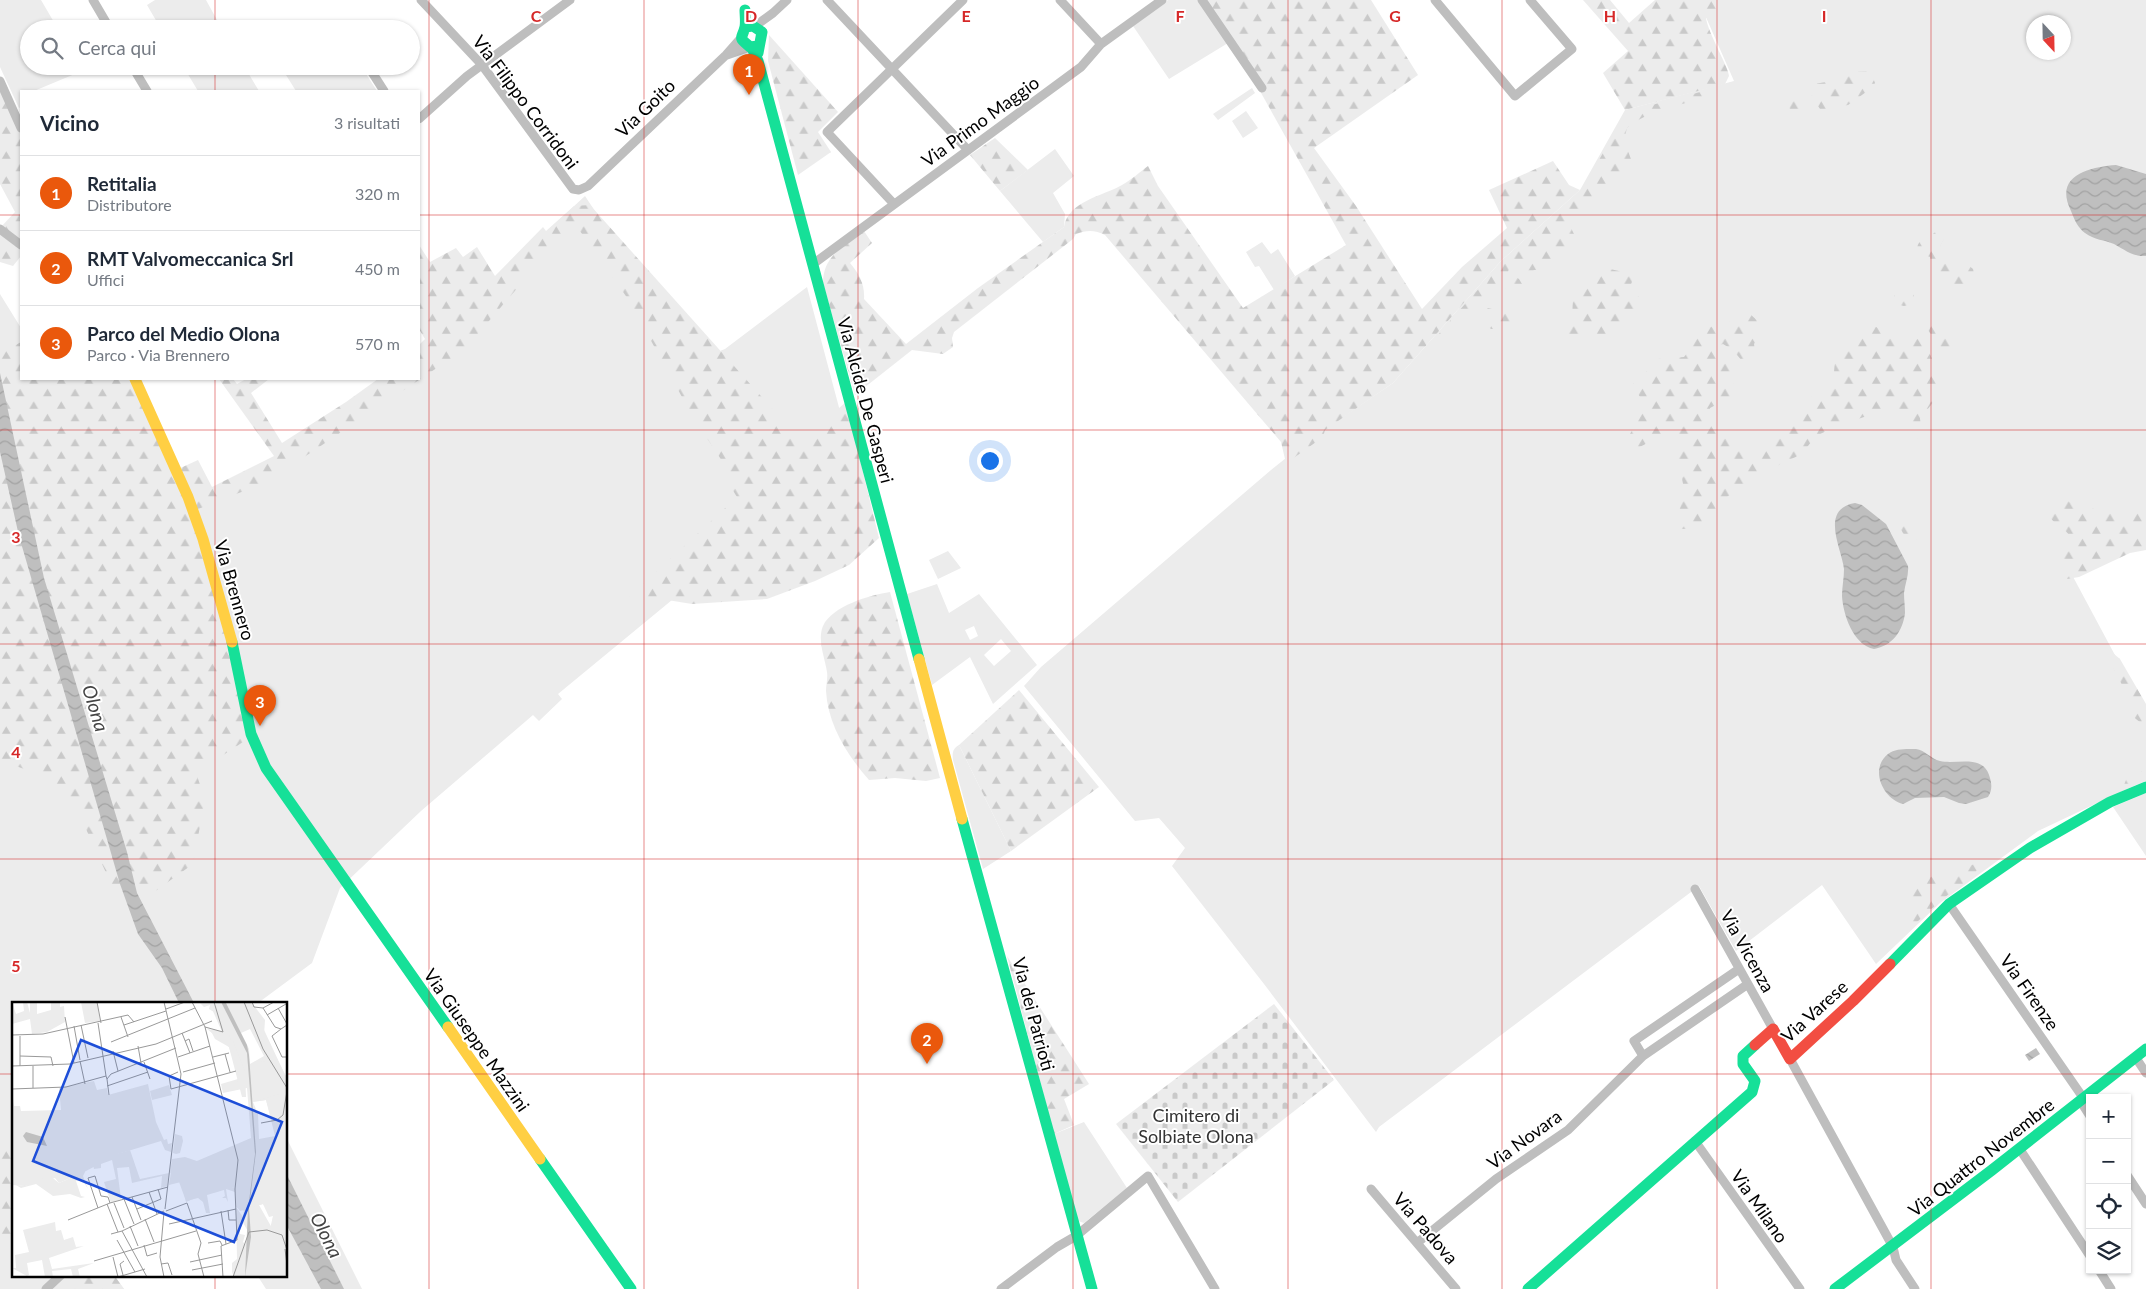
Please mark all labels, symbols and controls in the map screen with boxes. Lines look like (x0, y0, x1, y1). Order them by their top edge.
text: C (531, 6, 542, 25)
text: D (745, 6, 757, 25)
text: E (961, 6, 971, 25)
text: F (1175, 6, 1185, 25)
text: G (1389, 6, 1401, 25)
text: H (1604, 6, 1616, 25)
text: I (1822, 6, 1826, 25)
north arrow (2026, 15, 2071, 60)
search box (20, 20, 420, 75)
street label: Via Filippo Corridoni (468, 31, 584, 173)
icon: search (38, 34, 66, 62)
text: Cerca qui (78, 36, 156, 59)
pin: 1 (733, 54, 765, 95)
street label: Via Primo Maggio (917, 71, 1043, 171)
street label: Via Goito (611, 74, 679, 142)
text: Vicino (40, 110, 99, 135)
text: 3 risultati (334, 113, 400, 132)
text: Retitalia (87, 172, 157, 195)
text: 1 (51, 184, 61, 203)
text: 320 m (355, 184, 400, 203)
text: Distributore (87, 195, 172, 214)
text: RMT Valvomeccanica Srl (87, 247, 294, 270)
text: 2 (51, 259, 61, 278)
text: 450 m (355, 259, 400, 278)
text: Uffici (87, 270, 124, 289)
street label: Via Alcide De Gasperi (833, 315, 899, 485)
text: Parco del Medio Olona (87, 322, 280, 345)
text: 3 (51, 334, 61, 353)
text: 570 m (355, 334, 400, 353)
text: Parco · Via Brennero (87, 345, 230, 364)
your location (977, 448, 1003, 474)
text: 3 (11, 527, 21, 546)
street label: Via Brennero (210, 537, 260, 643)
water label: Olona (78, 682, 114, 734)
pin: 3 (244, 685, 276, 726)
text: 4 (11, 742, 21, 761)
street label: Via Vicenza (1716, 906, 1780, 996)
street label: Via Firenze (1996, 950, 2064, 1034)
street label: Via dei Patrioti (1008, 955, 1060, 1073)
text: 5 (11, 956, 21, 975)
street label: Via Giuseppe Mazzini (419, 964, 535, 1116)
street label: Via Varese (1776, 975, 1852, 1047)
inset map (12, 1002, 288, 1276)
pin: 2 (911, 1023, 943, 1064)
street label: Via Quattro Novembre (1904, 1093, 2058, 1221)
map controls (2086, 1094, 2131, 1274)
button: + (2086, 1094, 2131, 1139)
park label: Cimitero di Solbiate Olona (1138, 1104, 1254, 1147)
street label: Via Novara (1482, 1105, 1566, 1173)
button: − (2086, 1139, 2131, 1184)
street label: Via Milano (1727, 1165, 1793, 1247)
button: locate (2086, 1184, 2131, 1229)
street label: Via Padova (1389, 1188, 1463, 1268)
water label: Olona (306, 1208, 348, 1262)
button: layers (2086, 1229, 2131, 1274)

